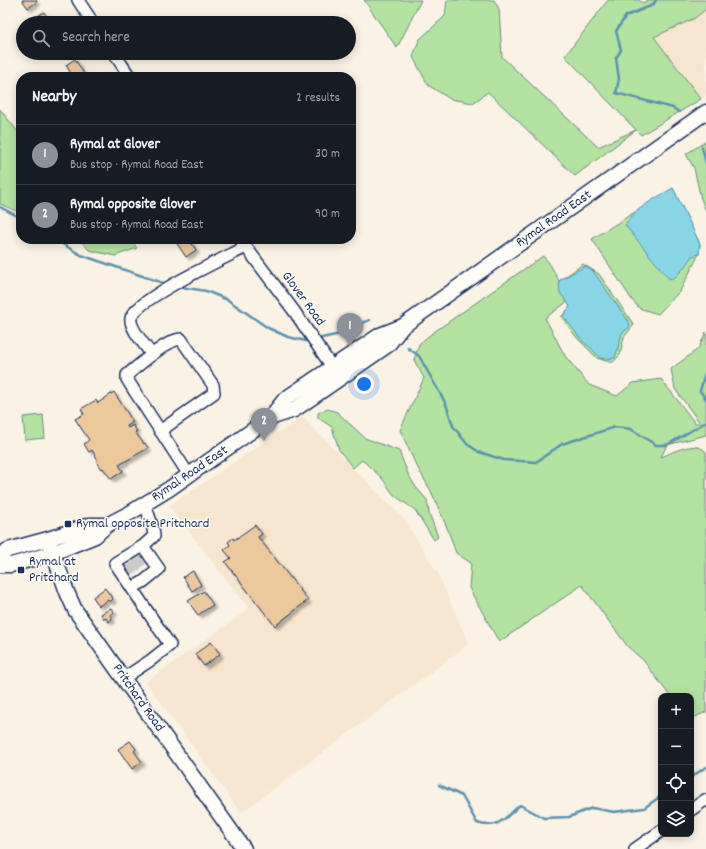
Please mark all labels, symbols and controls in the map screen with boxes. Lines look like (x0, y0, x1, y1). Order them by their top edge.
search box (16, 16, 356, 60)
icon: search (30, 27, 52, 49)
text: Search here (62, 27, 130, 49)
text: Nearby (32, 86, 76, 110)
text: 2 results (296, 89, 340, 108)
text: Rymal at Glover (70, 134, 160, 156)
text: 1 (44, 145, 46, 164)
text: 30 m (315, 145, 340, 164)
text: Bus stop · Rymal Road East (70, 156, 203, 175)
street label: Rymal Road East (512, 185, 596, 253)
text: Rymal opposite Glover (70, 194, 196, 216)
text: 2 (42, 205, 48, 224)
text: 90 m (315, 205, 340, 224)
text: Bus stop · Rymal Road East (70, 216, 203, 235)
street label: Glover Road (276, 268, 330, 330)
pin: 1 (337, 313, 363, 346)
your location (354, 374, 374, 394)
pin: 2 (251, 408, 277, 441)
street label: Rymal Road East (148, 441, 232, 507)
place label: Rymal opposite Pritchard (76, 514, 209, 534)
marker: Rymal opposite Pritchard (63, 519, 73, 529)
place label: Rymal at Pritchard (29, 552, 79, 588)
marker: Rymal at Pritchard (16, 565, 26, 575)
street label: Pritchard Road (107, 660, 169, 736)
map controls (658, 693, 694, 837)
button: + (658, 693, 694, 729)
button: − (658, 729, 694, 765)
button: locate (658, 765, 694, 801)
button: layers (658, 801, 694, 837)

